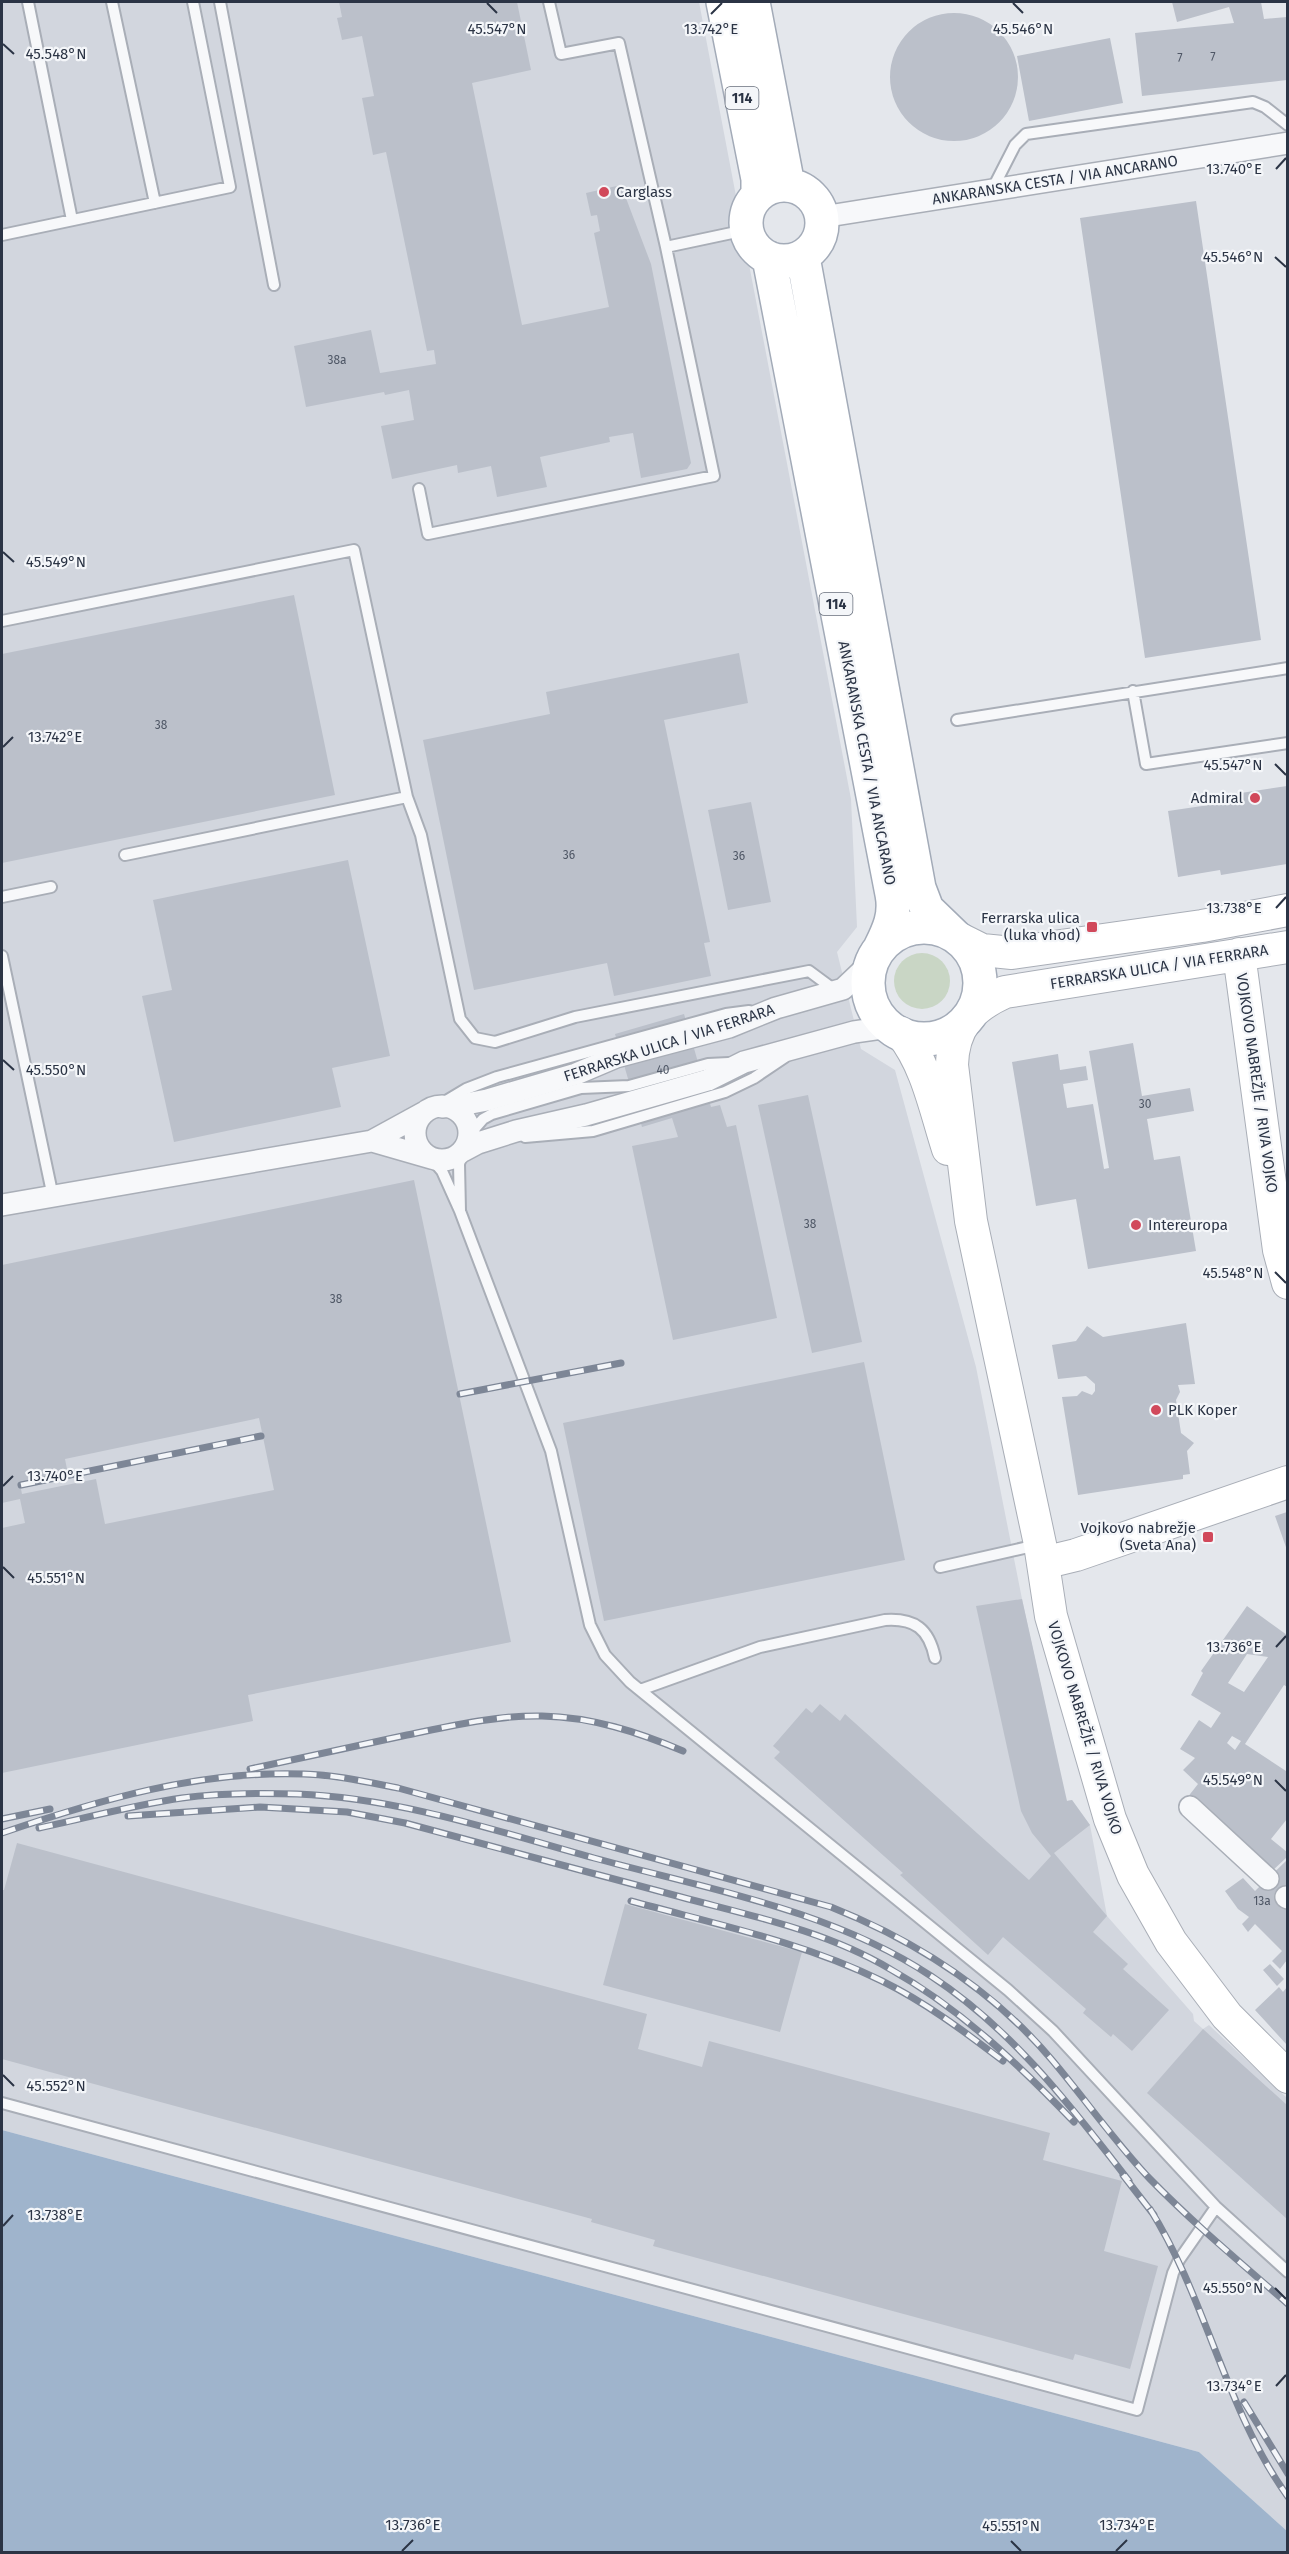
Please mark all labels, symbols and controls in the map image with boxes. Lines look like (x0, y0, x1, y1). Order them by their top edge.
text: 45.547°N (467, 20, 527, 38)
text: 13.742°E (684, 20, 738, 38)
text: 45.546°N (993, 20, 1053, 38)
text: 45.548°N (26, 45, 86, 63)
house number: 7 (1210, 50, 1216, 64)
house number: 7 (1177, 51, 1183, 65)
road number: 114 (726, 87, 758, 109)
street label: ANKARANSKA CESTA / VIA ANCARANO (931, 152, 1179, 208)
text: 13.740°E (1206, 160, 1262, 178)
place label: Carglass (616, 183, 672, 201)
marker: Carglass (597, 185, 611, 199)
text: 45.546°N (1203, 248, 1263, 266)
house number: 38a (327, 353, 347, 367)
text: 45.549°N (26, 553, 86, 571)
road number: 114 (820, 593, 852, 615)
street label: ANKARANSKA CESTA / VIA ANCARANO (834, 639, 900, 887)
house number: 38 (155, 718, 168, 732)
text: 13.742°E (28, 728, 82, 746)
text: 45.547°N (1203, 756, 1263, 774)
place label: Admiral (1191, 789, 1244, 807)
marker: Admiral (1248, 791, 1262, 805)
house number: 36 (563, 848, 575, 862)
house number: 36 (733, 849, 745, 863)
text: 13.738°E (1206, 899, 1262, 917)
place label: Ferrarska ulica (luka vhod) (981, 909, 1080, 944)
marker: Ferrarska ulica (luka vhod) (1085, 920, 1099, 934)
street label: FERRARSKA ULICA / VIA FERRARA (1049, 941, 1270, 993)
street label: VOJKOVO NABREŽJE / RIVA VOJKO (1233, 972, 1281, 1194)
street label: FERRARSKA ULICA / VIA FERRARA (561, 1000, 777, 1086)
text: 45.550°N (26, 1061, 86, 1079)
house number: 40 (656, 1063, 670, 1077)
house number: 30 (1139, 1097, 1152, 1111)
place label: Intereuropa (1148, 1216, 1228, 1234)
house number: 38 (804, 1217, 817, 1231)
marker: Intereuropa (1129, 1218, 1143, 1232)
text: 45.548°N (1203, 1264, 1263, 1282)
house number: 38 (330, 1292, 343, 1306)
place label: PLK Koper (1168, 1401, 1237, 1419)
marker: PLK Koper (1149, 1403, 1163, 1417)
text: 13.740°E (27, 1467, 83, 1485)
place label: Vojkovo nabrežje (Sveta Ana) (1081, 1519, 1196, 1554)
marker: Vojkovo nabrežje (Sveta Ana) (1201, 1530, 1215, 1544)
text: 45.551°N (27, 1569, 85, 1587)
street label: VOJKOVO NABREŽJE / RIVA VOJKO (1044, 1619, 1126, 1837)
text: 13.736°E (1206, 1638, 1262, 1656)
text: 45.549°N (1203, 1771, 1263, 1789)
house number: 13a (1253, 1894, 1271, 1908)
text: 45.552°N (26, 2077, 86, 2095)
text: 13.738°E (27, 2206, 83, 2224)
text: 45.550°N (1203, 2279, 1263, 2297)
text: 13.734°E (1206, 2377, 1262, 2395)
text: 13.736°E (385, 2516, 441, 2534)
text: 13.734°E (1099, 2516, 1155, 2534)
text: 45.551°N (982, 2517, 1040, 2535)

